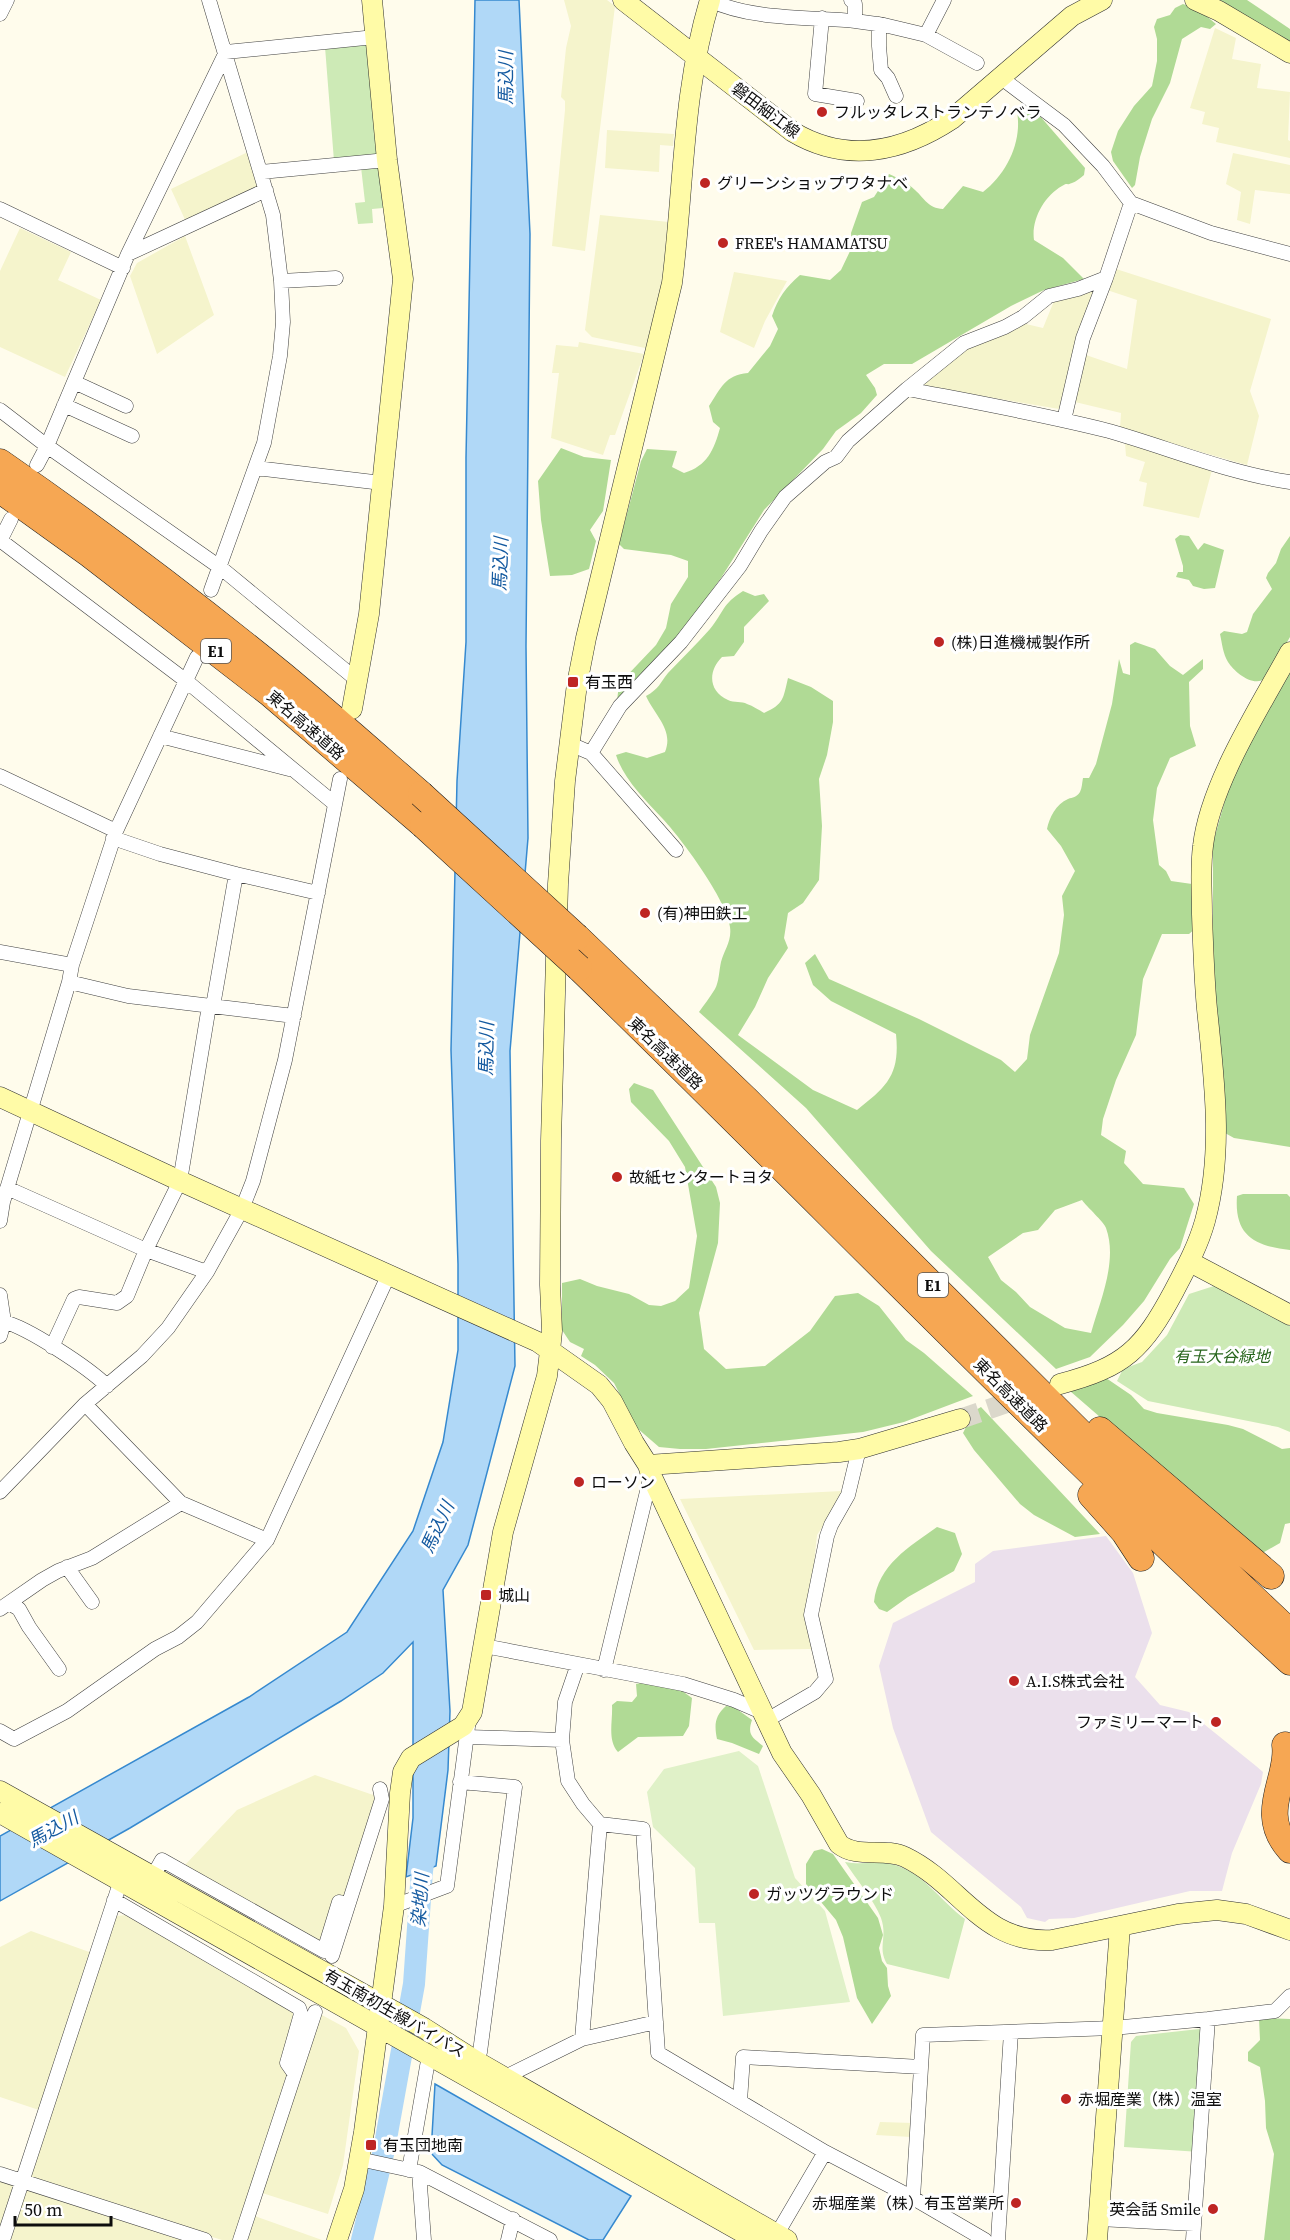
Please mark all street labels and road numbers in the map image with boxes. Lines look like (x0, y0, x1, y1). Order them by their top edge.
street label: 磐田細江線 (727, 77, 805, 143)
road number: E1 (201, 639, 231, 663)
street label: 東名高速道路 (263, 685, 349, 765)
street label: 東名高速道路 (624, 1012, 708, 1094)
road number: E1 (918, 1273, 948, 1297)
street label: 東名高速道路 (969, 1353, 1053, 1437)
street label: 有玉南初生線バイパス (320, 1964, 470, 2062)

